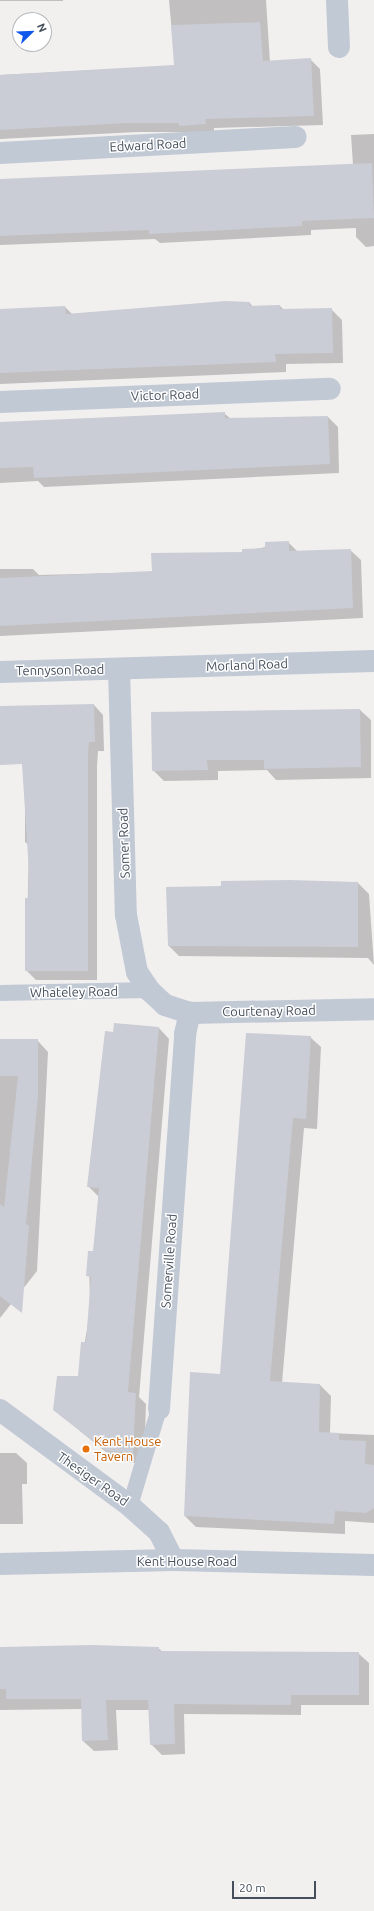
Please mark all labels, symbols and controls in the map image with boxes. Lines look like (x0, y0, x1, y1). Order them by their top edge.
north arrow (12, 12, 52, 52)
text: N (35, 22, 49, 34)
street label: Edward Road (109, 135, 187, 155)
street label: Victor Road (131, 386, 199, 404)
street label: Morland Road (206, 656, 288, 674)
street label: Tennyson Road (16, 661, 104, 679)
street label: Somer Road (115, 807, 133, 879)
street label: Whateley Road (30, 983, 118, 1001)
street label: Courtenay Road (222, 1002, 316, 1020)
street label: Somerville Road (158, 1213, 180, 1309)
place label: Kent House Tavern (94, 1434, 161, 1465)
marker: Kent House Tavern (81, 1444, 91, 1454)
street label: Thesiger Road (54, 1449, 132, 1509)
street label: Kent House Road (137, 1553, 237, 1569)
scale bar (234, 1873, 318, 1899)
text: 20 m (239, 1881, 266, 1894)

